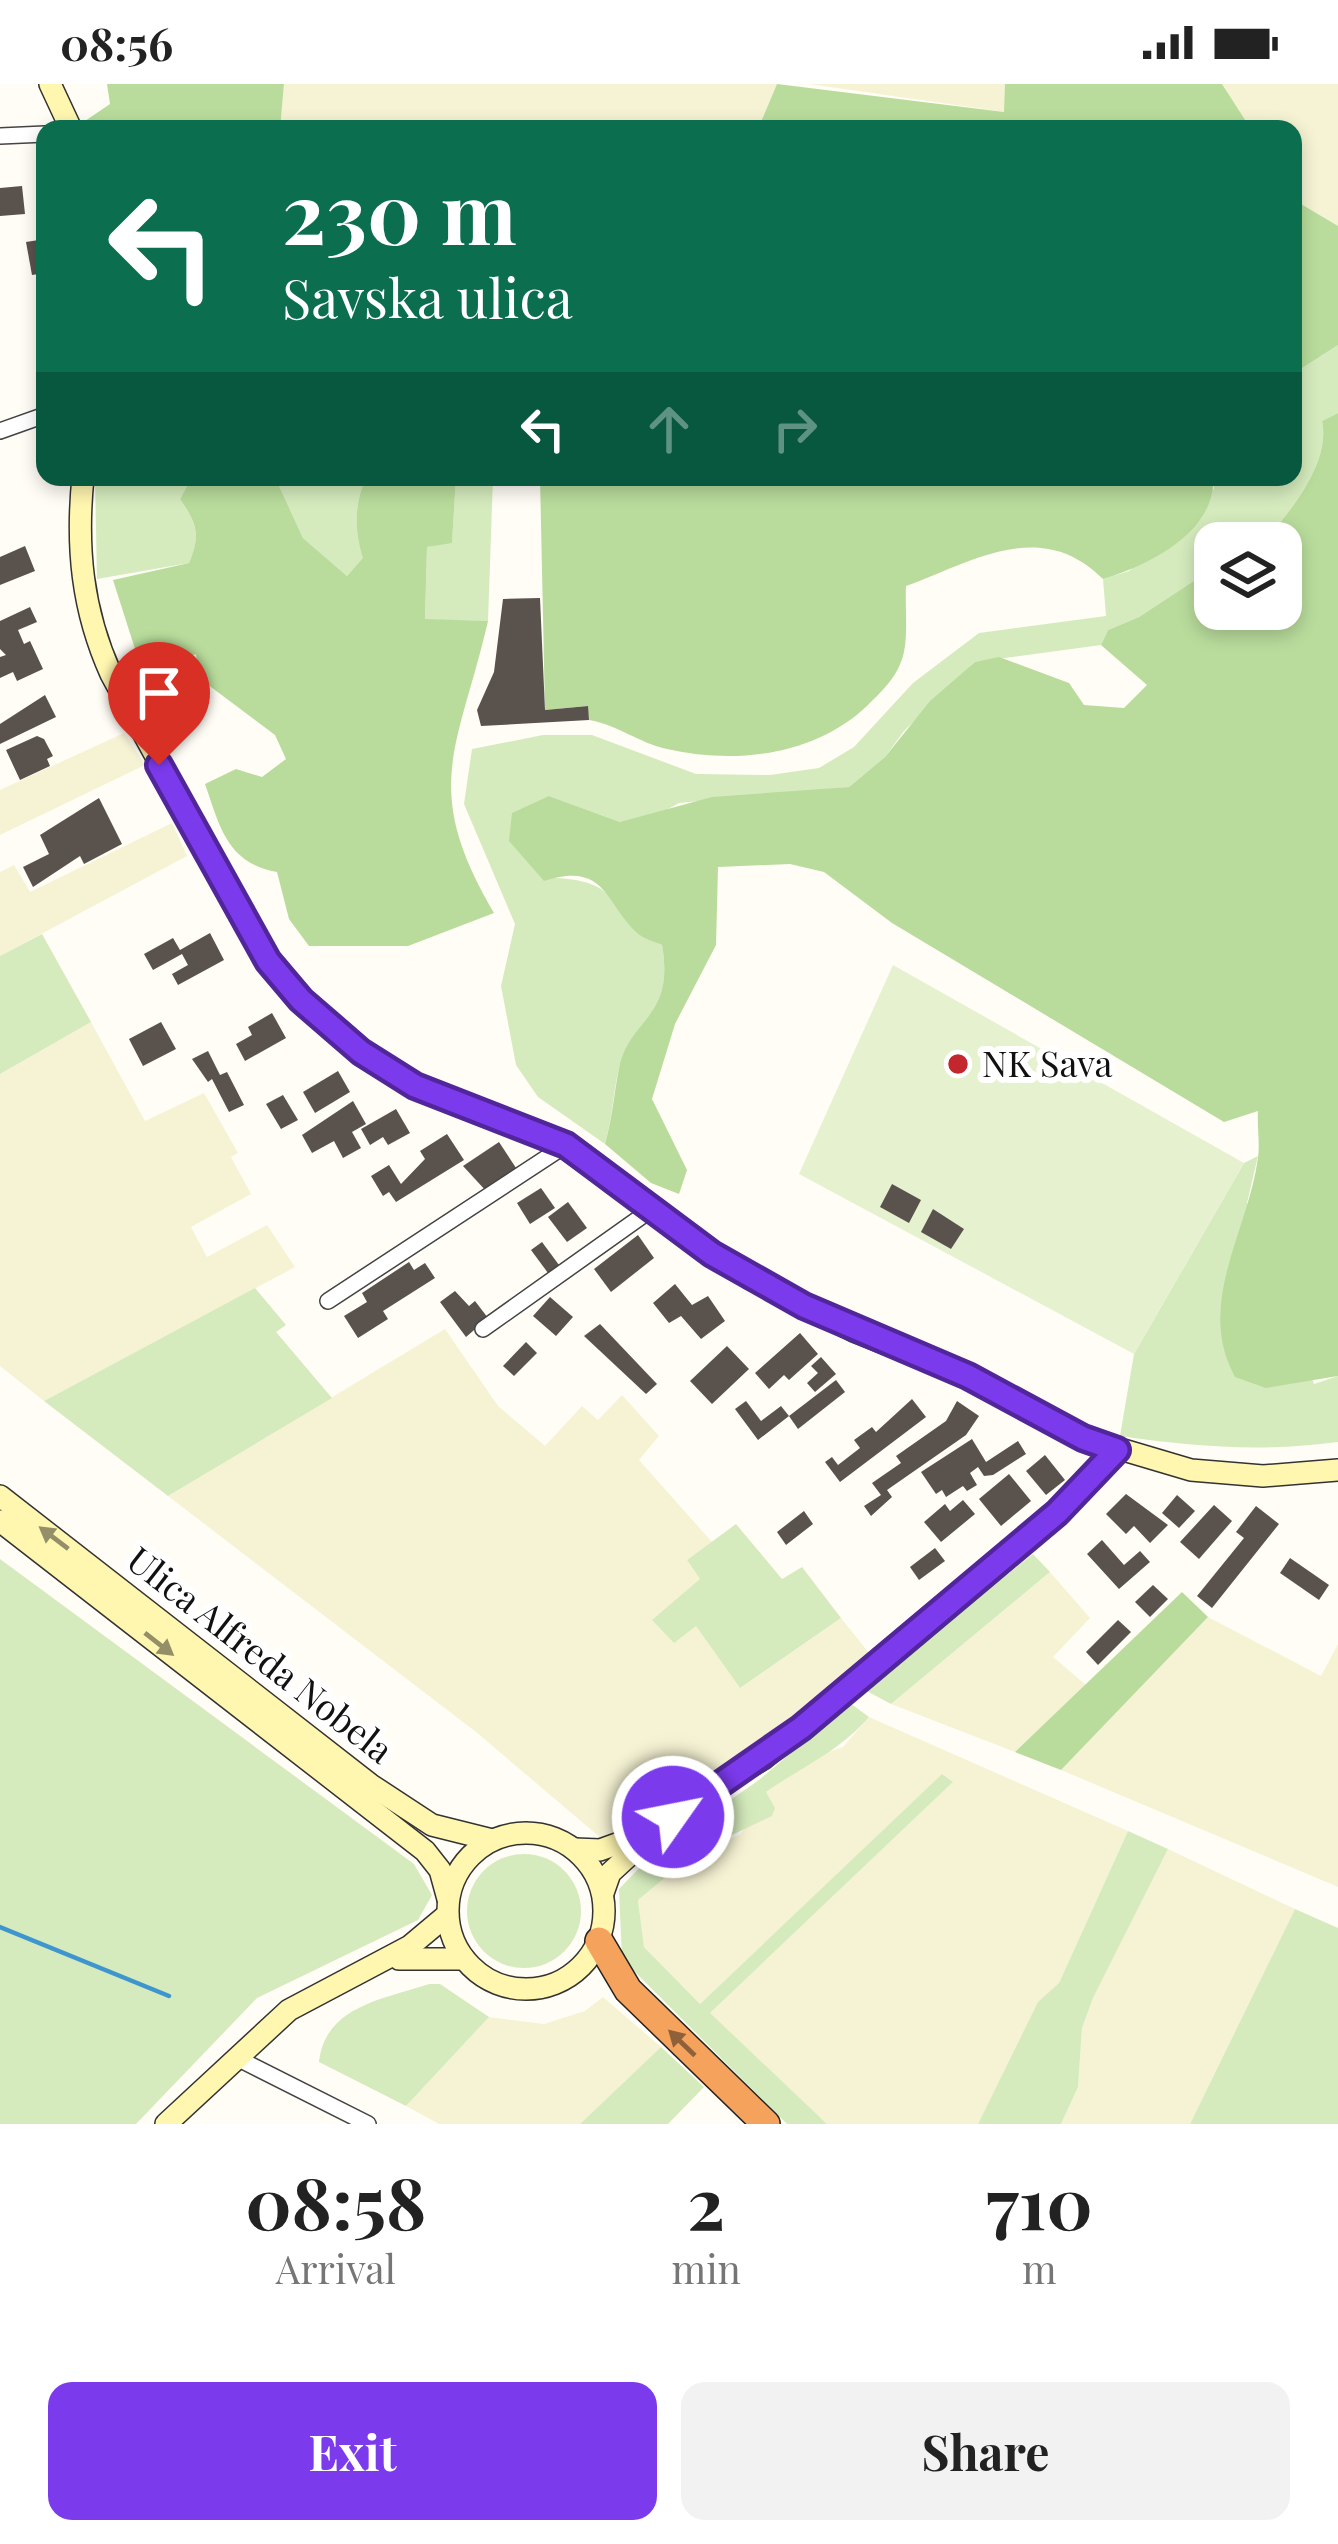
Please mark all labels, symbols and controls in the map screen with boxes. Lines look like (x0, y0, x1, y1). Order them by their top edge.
text: 08:56 (60, 12, 173, 72)
text: 230 m (282, 154, 517, 266)
icon: left (84, 168, 240, 324)
text: Savska ulica (282, 261, 573, 333)
icon: left (510, 396, 576, 462)
icon: ahead (636, 396, 702, 462)
icon: right (762, 396, 828, 462)
map controls (1194, 522, 1302, 630)
button: layers (1194, 522, 1302, 630)
pin (108, 642, 210, 765)
icon: arrive (126, 660, 192, 726)
place label: NK Sava (982, 1038, 1113, 1086)
marker: NK Sava (945, 1051, 971, 1077)
one-way arrow (39, 1526, 70, 1550)
street label: Ulica Alfreda Nobela (119, 1535, 404, 1772)
one-way arrow (143, 1632, 174, 1656)
position arrow (610, 1754, 736, 1880)
one-way arrow (668, 2029, 697, 2057)
text: 08:58 (245, 2152, 426, 2248)
text: 2 (687, 2152, 725, 2248)
text: 710 (986, 2152, 1093, 2248)
text: Arrival (276, 2242, 396, 2294)
text: min (672, 2242, 741, 2294)
text: m (1022, 2242, 1057, 2294)
button: Exit (48, 2382, 657, 2520)
button: Share (681, 2382, 1290, 2520)

